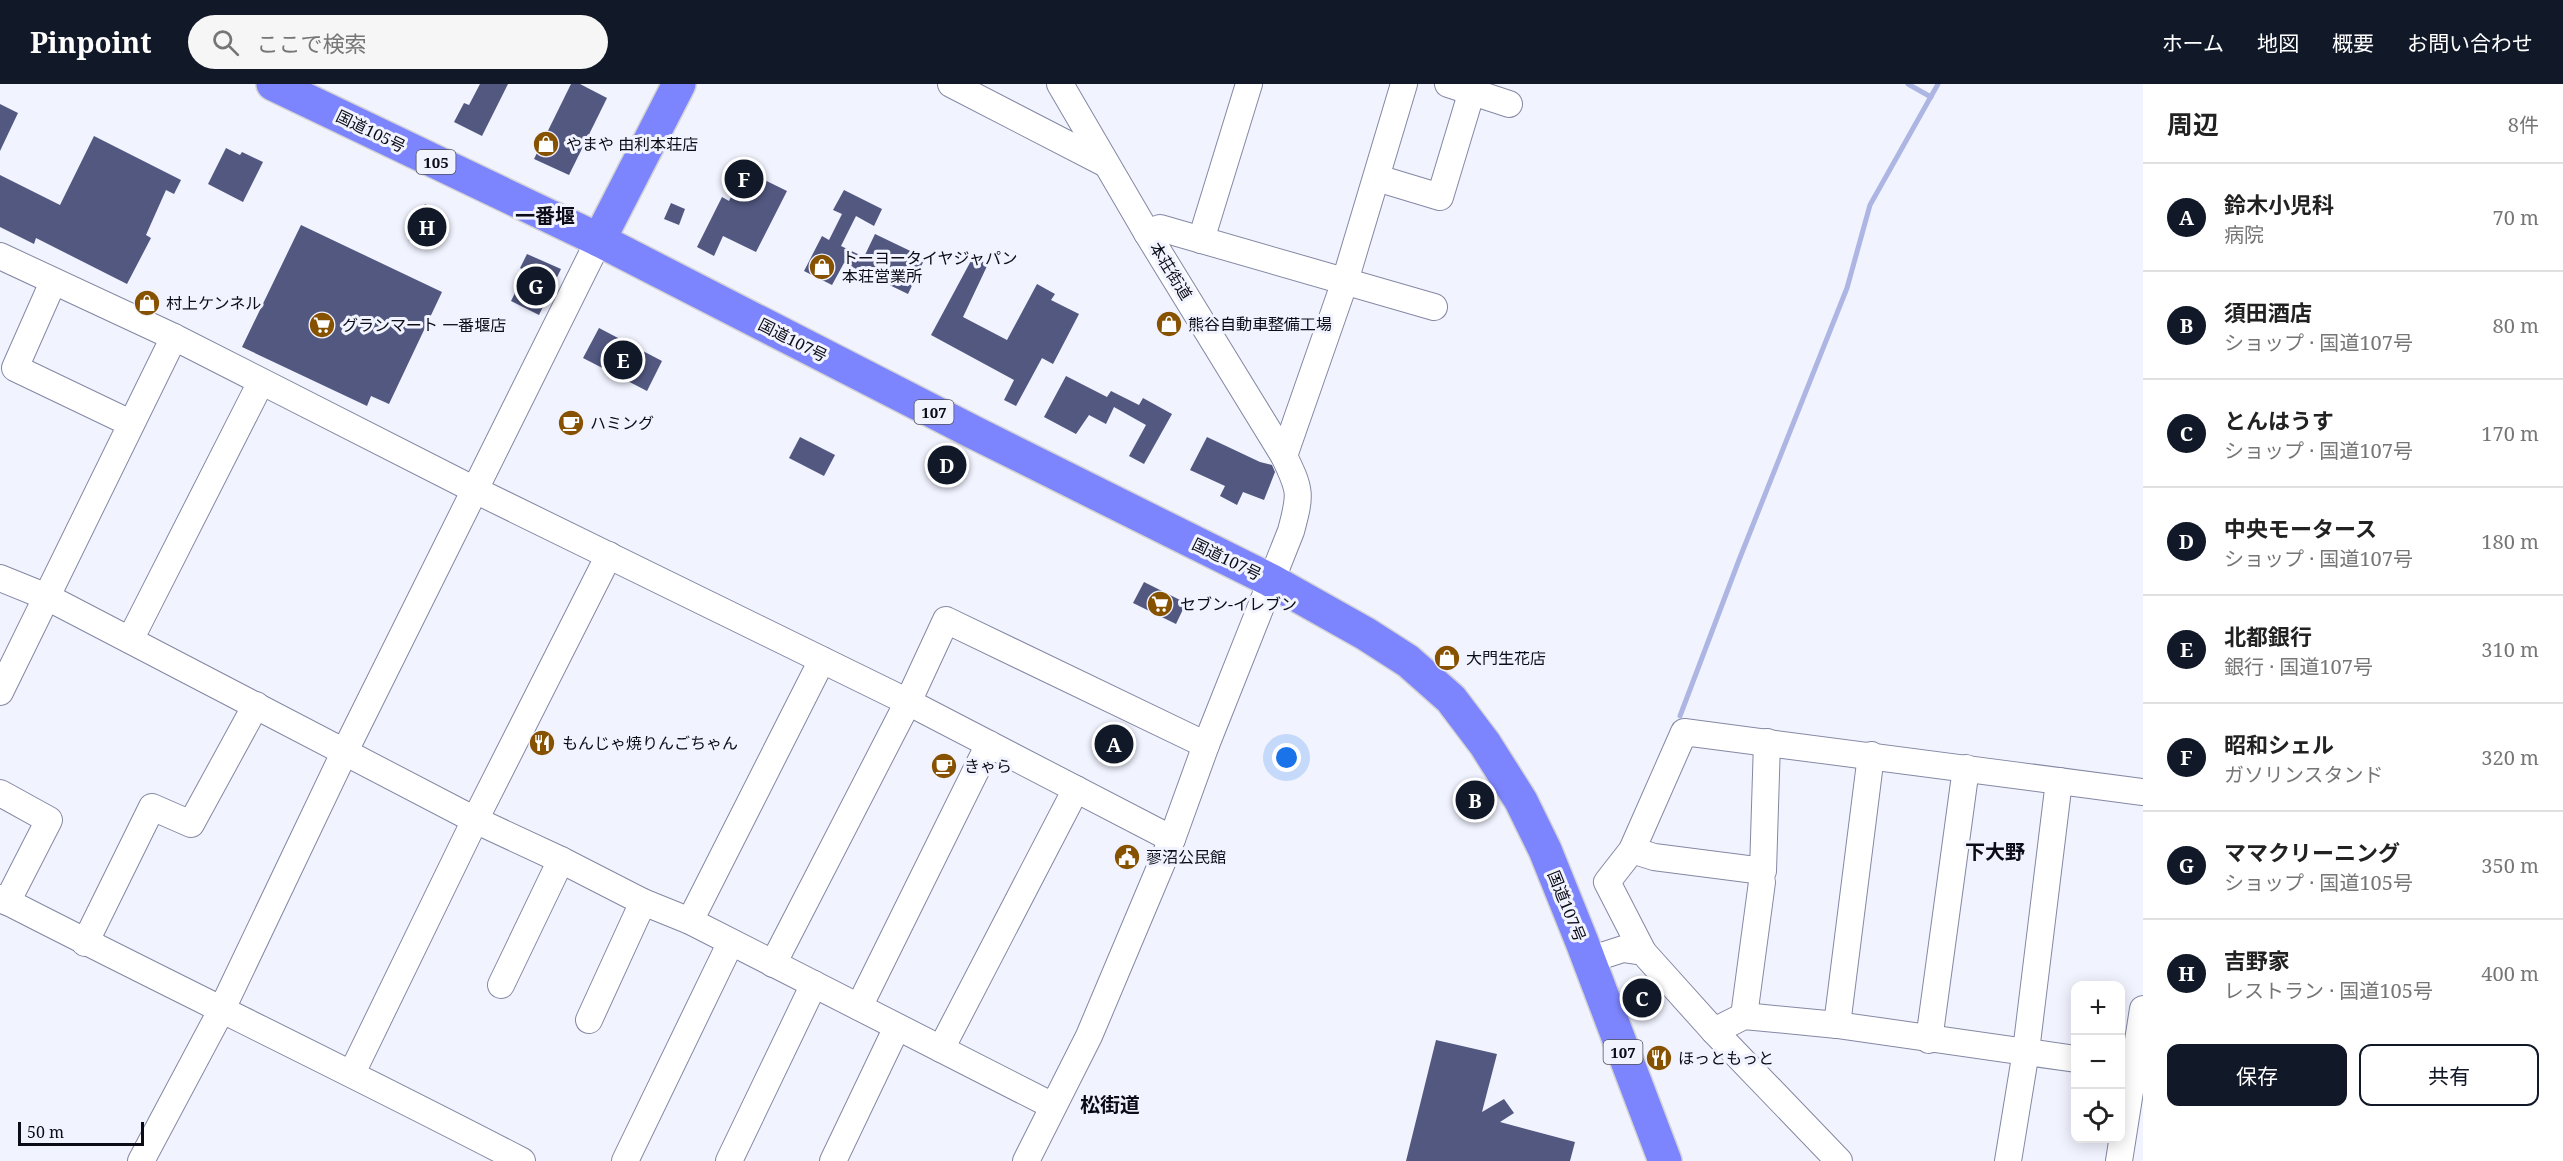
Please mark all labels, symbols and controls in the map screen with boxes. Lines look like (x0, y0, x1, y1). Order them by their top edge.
search box (188, 15, 608, 69)
text: Pinpoint (30, 23, 152, 61)
icon: search (209, 26, 242, 59)
text: ここで検索 (257, 28, 367, 58)
text: ホーム (2162, 29, 2224, 57)
text: 地図 (2257, 29, 2299, 57)
text: 概要 (2332, 29, 2374, 57)
text: お問い合わせ (2407, 29, 2533, 57)
street label: 国道105号 (333, 105, 409, 157)
text: 周辺 (2167, 106, 2219, 142)
text: 8件 (2508, 111, 2539, 138)
shop icon: やまや 由利本荘店 (531, 129, 561, 159)
place label: やまや 由利本荘店 (566, 133, 698, 155)
road number: 105 (416, 150, 456, 174)
pin: F (724, 156, 764, 202)
text: 鈴木小児科 (2224, 189, 2334, 219)
district label: 一番堰 (515, 202, 575, 229)
pin: H (408, 204, 446, 250)
text: A (2179, 204, 2194, 231)
text: 70 m (2493, 204, 2539, 231)
text: 病院 (2224, 221, 2264, 248)
street label: 本荘街道 (1145, 238, 1197, 304)
place label: トーヨータイヤジャパン 本荘営業所 (842, 247, 1018, 287)
shop icon: トーヨータイヤジャパン 本荘営業所 (807, 252, 837, 282)
pin: G (516, 264, 556, 308)
shop icon: 村上ケンネル (132, 288, 162, 318)
place label: 村上ケンネル (166, 292, 261, 314)
text: 須田酒店 (2224, 297, 2312, 327)
shop icon: 熊谷自動車整備工場 (1154, 309, 1184, 339)
supermarket icon: グランマート 一番堰店 (307, 310, 337, 340)
text: B (2180, 312, 2193, 339)
text: 80 m (2493, 312, 2539, 339)
street label: 国道107号 (755, 313, 831, 367)
place label: 熊谷自動車整備工場 (1188, 313, 1332, 335)
place label: グランマート 一番堰店 (342, 314, 506, 336)
text: ショップ · 国道107号 (2224, 329, 2413, 356)
pin: E (604, 338, 642, 382)
road number: 107 (914, 400, 954, 424)
text: とんはうす (2224, 405, 2334, 435)
cafe icon: ハミング (556, 408, 586, 438)
place label: ハミング (590, 412, 654, 434)
text: C (2180, 420, 2193, 447)
text: 170 m (2481, 420, 2539, 447)
text: ショップ · 国道107号 (2224, 437, 2413, 464)
pin: D (928, 442, 966, 488)
text: 中央モータース (2224, 513, 2377, 543)
text: D (2179, 528, 2194, 555)
text: 180 m (2481, 528, 2539, 555)
street label: 国道107号 (1189, 533, 1265, 585)
text: ショップ · 国道107号 (2224, 545, 2413, 572)
supermarket icon: セブン-イレブン (1145, 589, 1175, 619)
place label: セブン-イレブン (1180, 593, 1297, 615)
text: 北都銀行 (2224, 621, 2312, 651)
text: E (2180, 636, 2193, 663)
text: 310 m (2481, 636, 2539, 663)
shop icon: 大門生花店 (1432, 643, 1462, 673)
place label: 大門生花店 (1466, 647, 1546, 669)
text: 銀行 · 国道107号 (2224, 653, 2373, 680)
pin: A (1094, 722, 1134, 766)
restaurant icon: もんじゃ焼りんごちゃん (527, 728, 557, 758)
text: 昭和シェル (2224, 729, 2334, 759)
place label: もんじゃ焼りんごちゃん (562, 732, 738, 754)
your location (1272, 743, 1301, 772)
text: F (2180, 744, 2193, 771)
text: 320 m (2481, 744, 2539, 771)
cafe icon: きゃら (929, 751, 959, 781)
place label: きゃら (964, 755, 1012, 777)
text: ガソリンスタンド (2224, 761, 2384, 788)
pin: B (1456, 778, 1494, 822)
text: ママクリーニング (2224, 837, 2400, 867)
district label: 下大野 (1965, 838, 2025, 865)
public building icon: 蓼沼公民館 (1112, 842, 1142, 872)
place label: 蓼沼公民館 (1146, 846, 1226, 868)
text: G (2179, 852, 2194, 879)
text: 350 m (2481, 852, 2539, 879)
street label: 国道107号 (1543, 867, 1591, 945)
text: ショップ · 国道105号 (2224, 869, 2413, 896)
text: 吉野家 (2224, 945, 2290, 975)
text: H (2178, 960, 2195, 987)
text: 400 m (2481, 960, 2539, 987)
pin: C (1622, 976, 1662, 1020)
text: レストラン · 国道105号 (2224, 977, 2433, 1004)
map controls (2071, 981, 2125, 1143)
button: + (2071, 981, 2125, 1035)
button: − (2071, 1035, 2125, 1089)
road number: 107 (1604, 1040, 1642, 1064)
restaurant icon: ほっともっと (1644, 1043, 1674, 1073)
button: 保存 (2167, 1044, 2347, 1106)
button: 共有 (2359, 1044, 2539, 1106)
place label: ほっともっと (1678, 1047, 1774, 1069)
button: locate (2071, 1089, 2125, 1143)
district label: 松街道 (1080, 1091, 1140, 1118)
scale bar (18, 1119, 144, 1146)
text: 50 m (27, 1121, 64, 1143)

